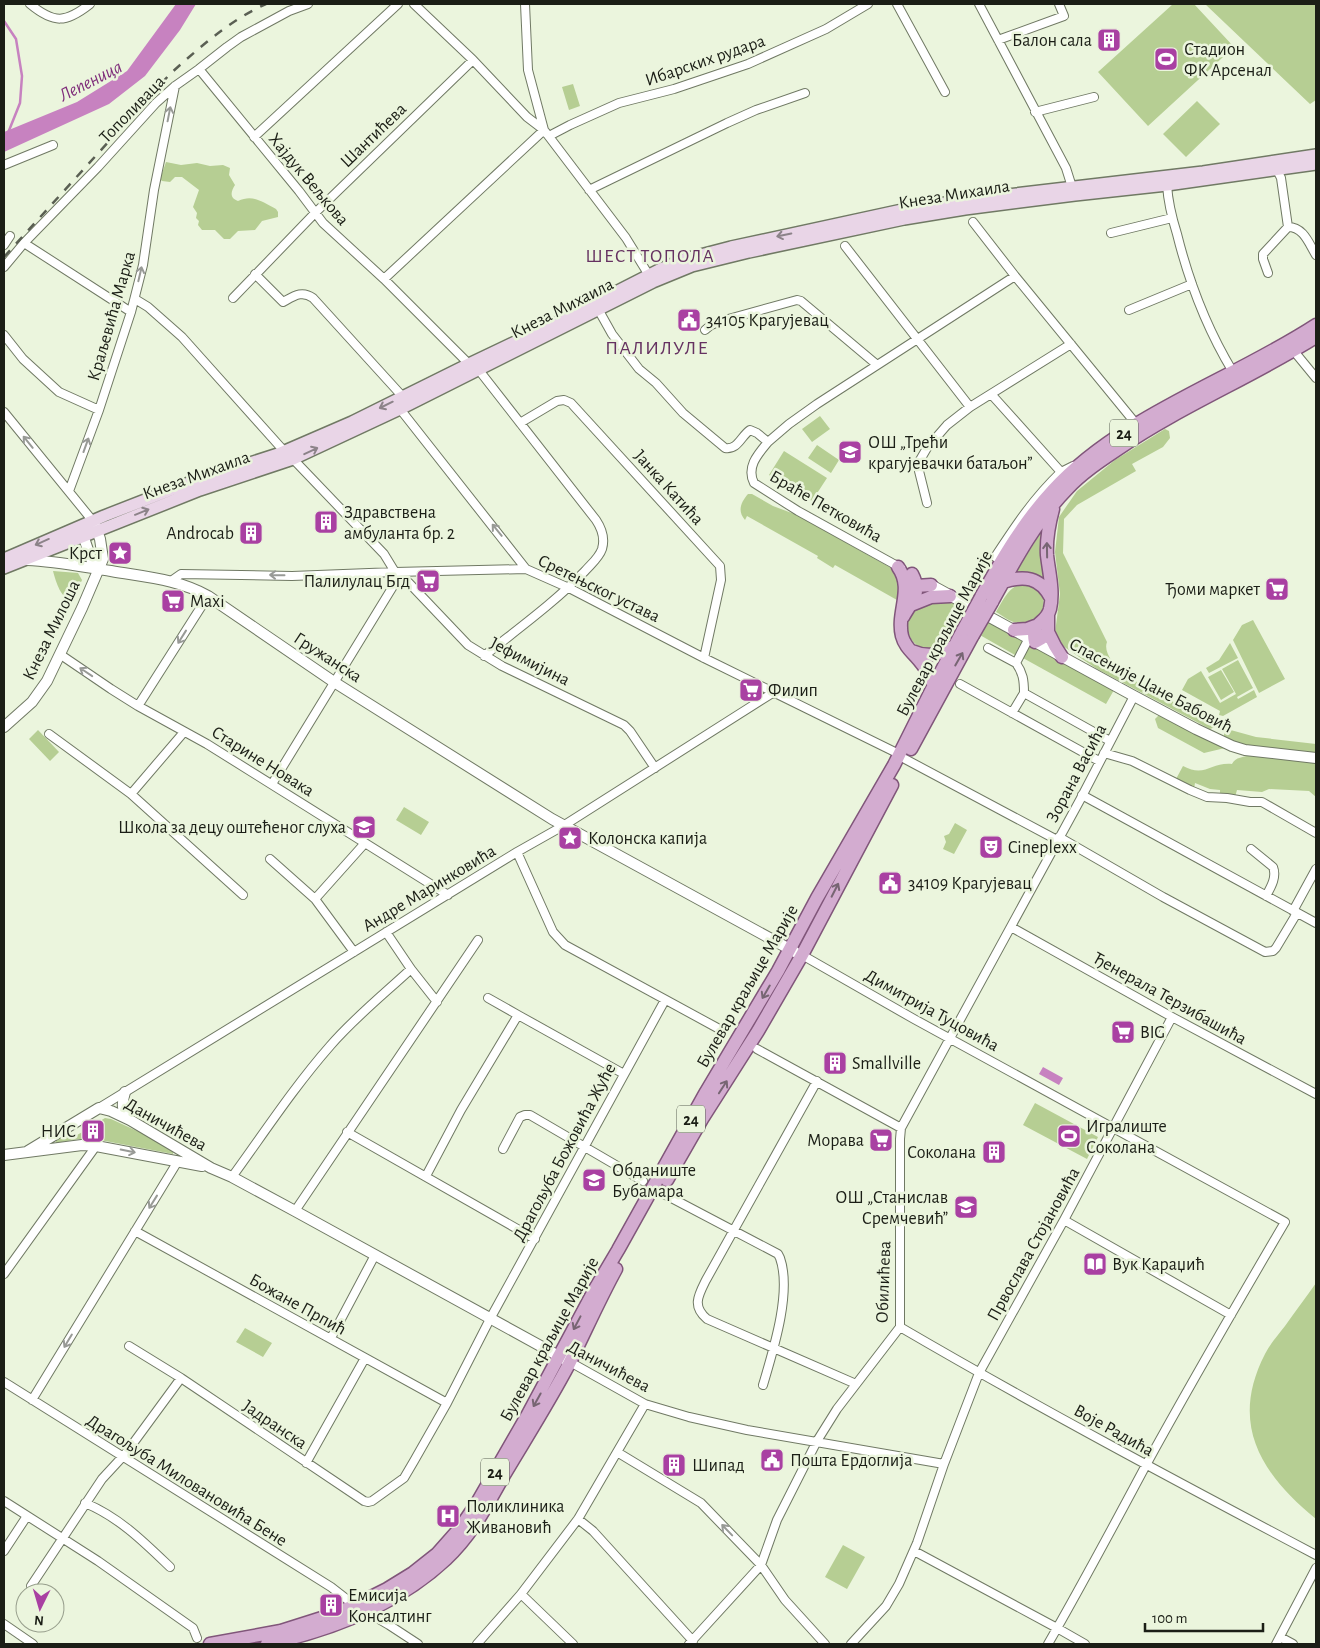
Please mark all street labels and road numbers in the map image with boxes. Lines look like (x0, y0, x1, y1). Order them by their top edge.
street label: Ибарских рудара (643, 31, 768, 90)
street label: Тополиваца (96, 73, 169, 147)
street label: Шантићева (337, 100, 410, 171)
street label: Хајдук Вељкова (265, 130, 352, 229)
street label: Кнеза Михаила (897, 177, 1011, 213)
street label: Краљевића Марка (85, 250, 139, 383)
street label: Кнеза Михаила (508, 275, 617, 342)
road number: 24 (1110, 419, 1138, 446)
street label: Јанка Катића (630, 447, 707, 529)
street label: Кнеза Михаила (140, 448, 252, 504)
street label: Браће Петковића (766, 467, 885, 546)
street label: Булевар краљице Марије (894, 548, 996, 719)
street label: Сретењског устава (535, 552, 662, 626)
street label: Кнеза Милоша (20, 578, 84, 683)
street label: Гружанска (290, 629, 365, 686)
street label: Јефимијина (487, 634, 572, 690)
street label: Спасеније Цане Бабовић (1066, 634, 1236, 737)
street label: Зорана Васића (1043, 721, 1110, 826)
street label: Старине Новака (208, 723, 317, 801)
street label: Андре Маринковића (360, 842, 499, 936)
street label: Булевар краљице Марије (694, 902, 802, 1071)
street label: Ђенерала Терзибашића (1090, 948, 1250, 1049)
street label: Димитрија Туцовића (861, 966, 1002, 1055)
street label: Драгољуба Божовића Жуће (509, 1060, 620, 1245)
street label: Даничићева (122, 1095, 209, 1155)
road number: 24 (677, 1106, 705, 1132)
street label: Првослава Стојановића (984, 1165, 1084, 1324)
street label: Обилићева (873, 1240, 894, 1324)
street label: Булевар краљице Марије (497, 1254, 603, 1425)
street label: Божане Прпић (246, 1271, 349, 1339)
street label: Даничићева (564, 1338, 653, 1396)
street label: Јадранска (239, 1397, 310, 1453)
street label: Воје Радића (1071, 1402, 1156, 1460)
street label: Драгољуба Миловановића Бене (83, 1411, 291, 1550)
road number: 24 (481, 1458, 509, 1485)

